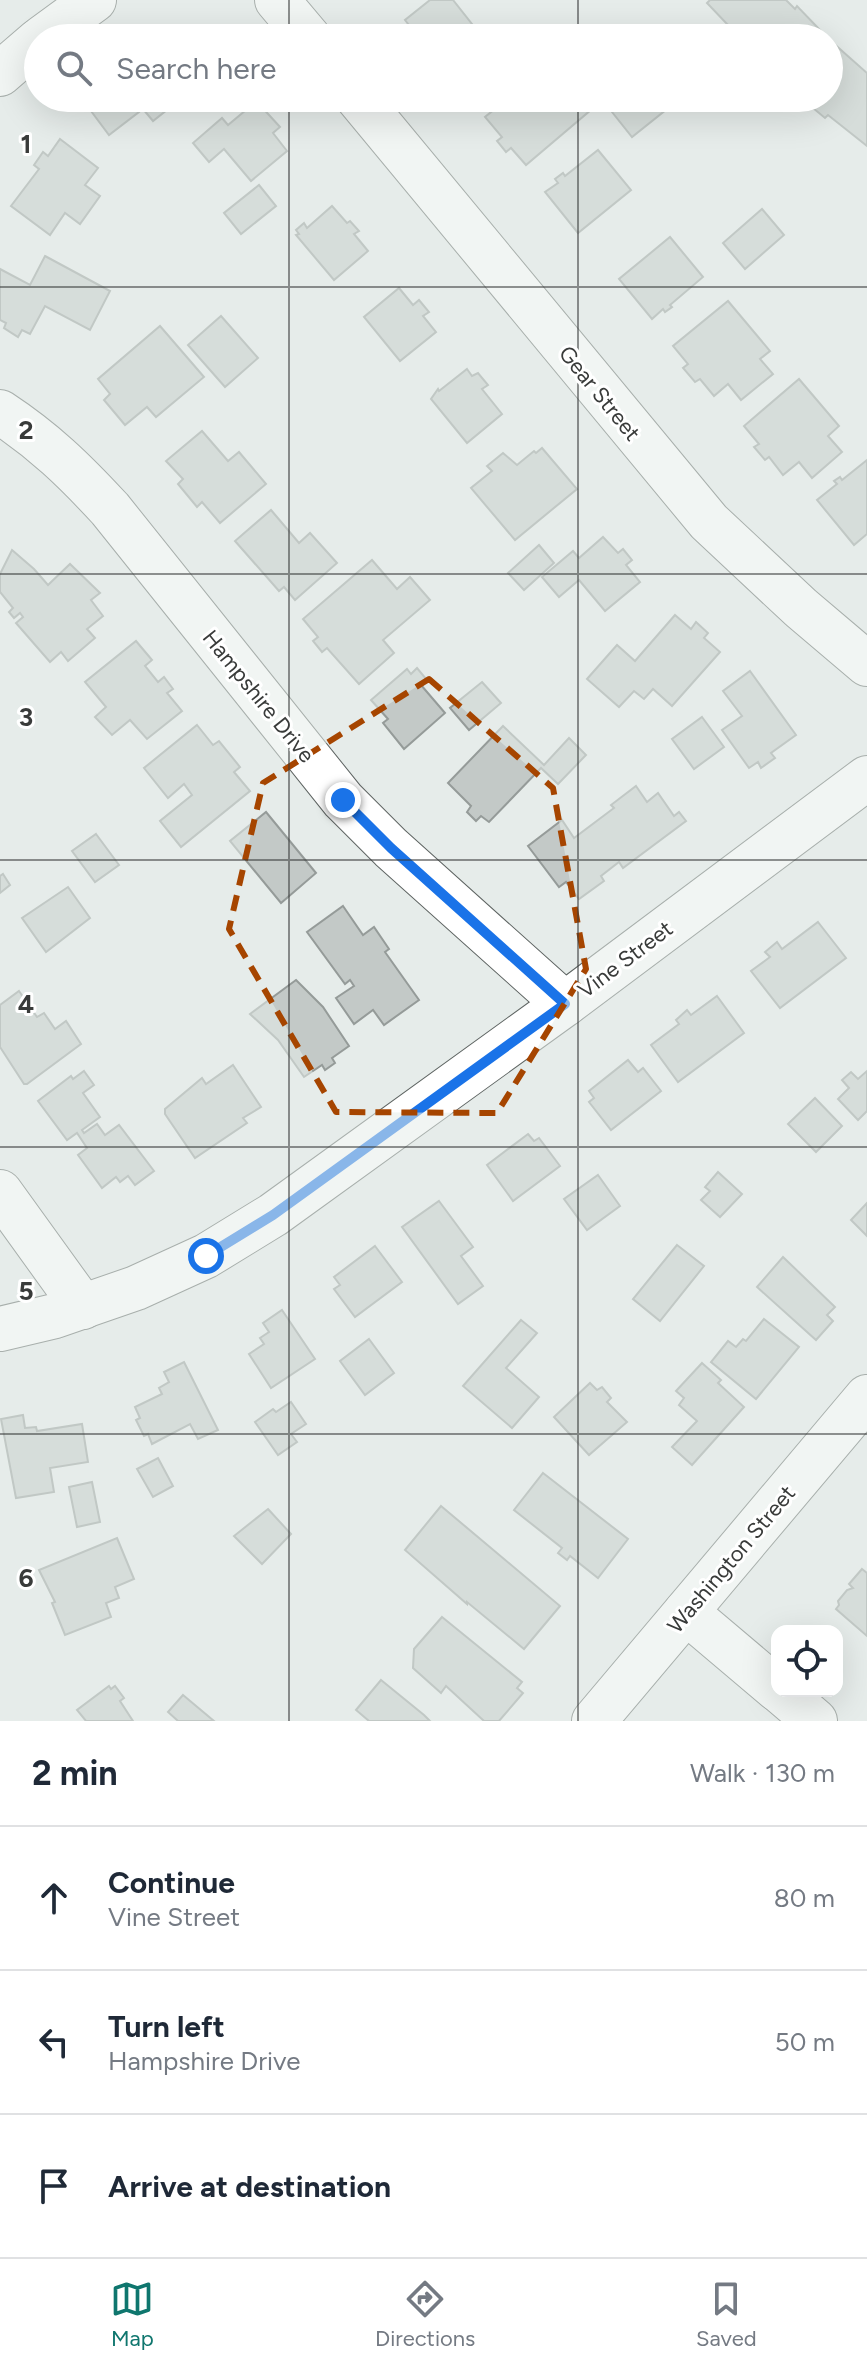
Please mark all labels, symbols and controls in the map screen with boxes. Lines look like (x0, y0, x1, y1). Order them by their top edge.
search box (24, 24, 843, 112)
icon: search (52, 46, 96, 90)
text: Search here (116, 50, 276, 87)
text: 1 (21, 128, 31, 160)
street label: Gear Street (553, 340, 646, 446)
text: 2 (18, 414, 34, 446)
street label: Hampshire Drive (197, 625, 320, 768)
text: 3 (19, 701, 33, 733)
route end (325, 782, 361, 818)
street label: Vine Street (573, 915, 678, 1004)
text: 4 (18, 988, 34, 1020)
route start (188, 1238, 224, 1274)
text: 5 (18, 1275, 34, 1307)
street label: Washington Street (662, 1480, 801, 1639)
text: 6 (18, 1562, 34, 1594)
map controls (771, 1625, 843, 1697)
button: locate (771, 1625, 843, 1697)
text: 2 min (32, 1753, 118, 1794)
text: Walk · 130 m (690, 1757, 835, 1789)
text: Continue (108, 1864, 235, 1901)
icon: ahead (32, 1876, 76, 1920)
text: 80 m (774, 1882, 835, 1914)
text: Vine Street (108, 1901, 240, 1933)
text: Turn left (108, 2008, 225, 2045)
icon: left (32, 2020, 76, 2064)
text: 50 m (775, 2026, 835, 2058)
text: Hampshire Drive (108, 2045, 300, 2077)
icon: arrive (32, 2164, 76, 2208)
text: Arrive at destination (108, 2168, 391, 2205)
tab: Map (110, 2277, 154, 2352)
tab: Directions (375, 2277, 475, 2352)
tab: Saved (696, 2277, 757, 2352)

